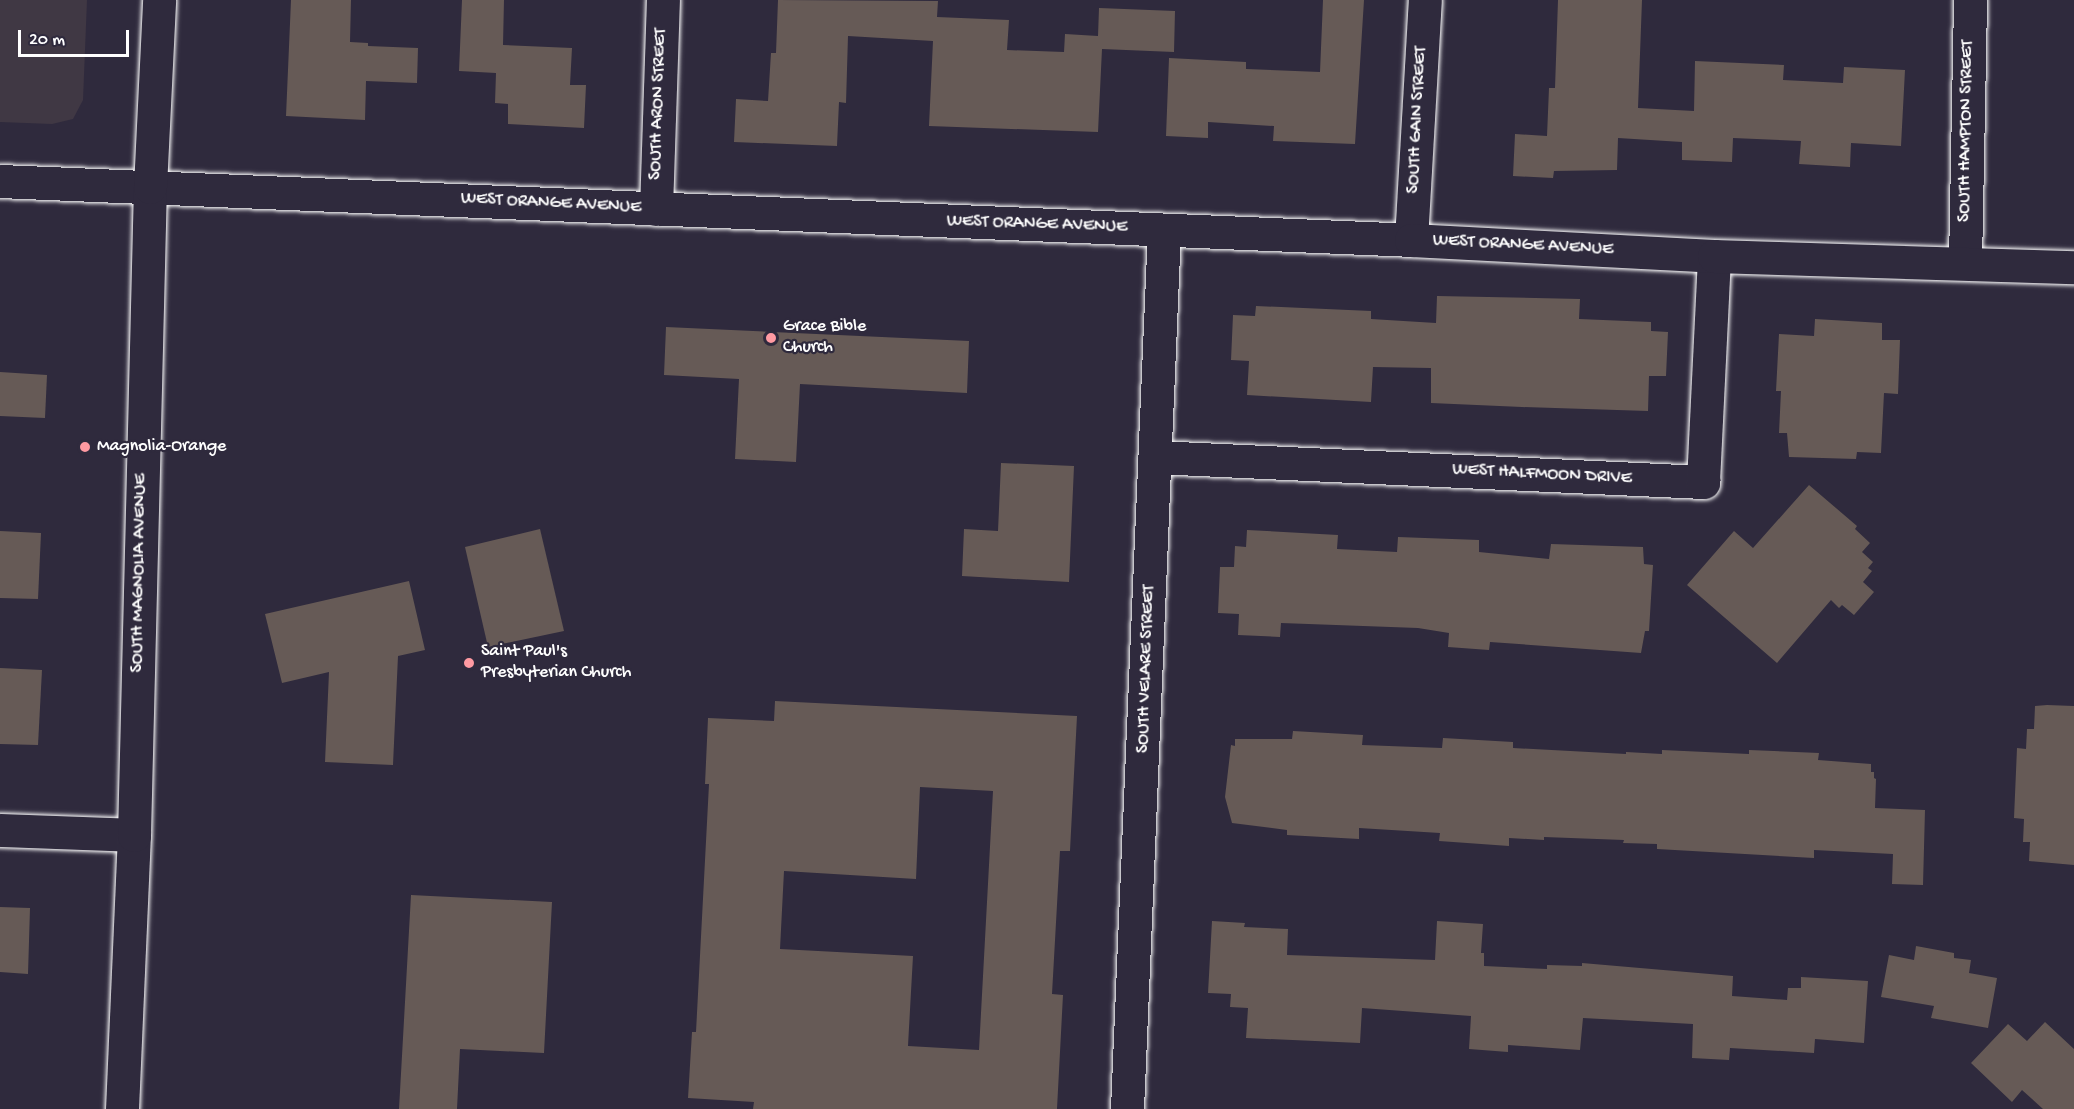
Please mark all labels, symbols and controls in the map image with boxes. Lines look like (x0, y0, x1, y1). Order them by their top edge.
scale bar (21, 18, 132, 56)
street label: SOUTH ARON STREET (646, 28, 672, 180)
text: 20 m (29, 30, 65, 51)
street label: SOUTH HAMPTON STREET (1955, 40, 1979, 222)
street label: SOUTH GAIN STREET (1403, 46, 1433, 194)
street label: WEST ORANGE AVENUE (460, 188, 642, 220)
street label: WEST ORANGE AVENUE (946, 211, 1128, 239)
street label: WEST ORANGE AVENUE (1432, 230, 1614, 262)
place label: Grace Bible Church (783, 317, 866, 360)
marker: Grace Bible Church (764, 331, 778, 345)
place label: Magnolia-Orange (97, 436, 226, 458)
marker: Magnolia-Orange (78, 440, 92, 454)
street label: WEST HALFMOON DRIVE (1452, 460, 1632, 490)
street label: SOUTH MAGNOLIA AVENUE (127, 473, 153, 673)
street label: SOUTH VELARE STREET (1133, 584, 1161, 754)
place label: Saint Paul's Presbyterian Church (481, 642, 631, 684)
marker: Saint Paul's Presbyterian Church (462, 656, 476, 670)

